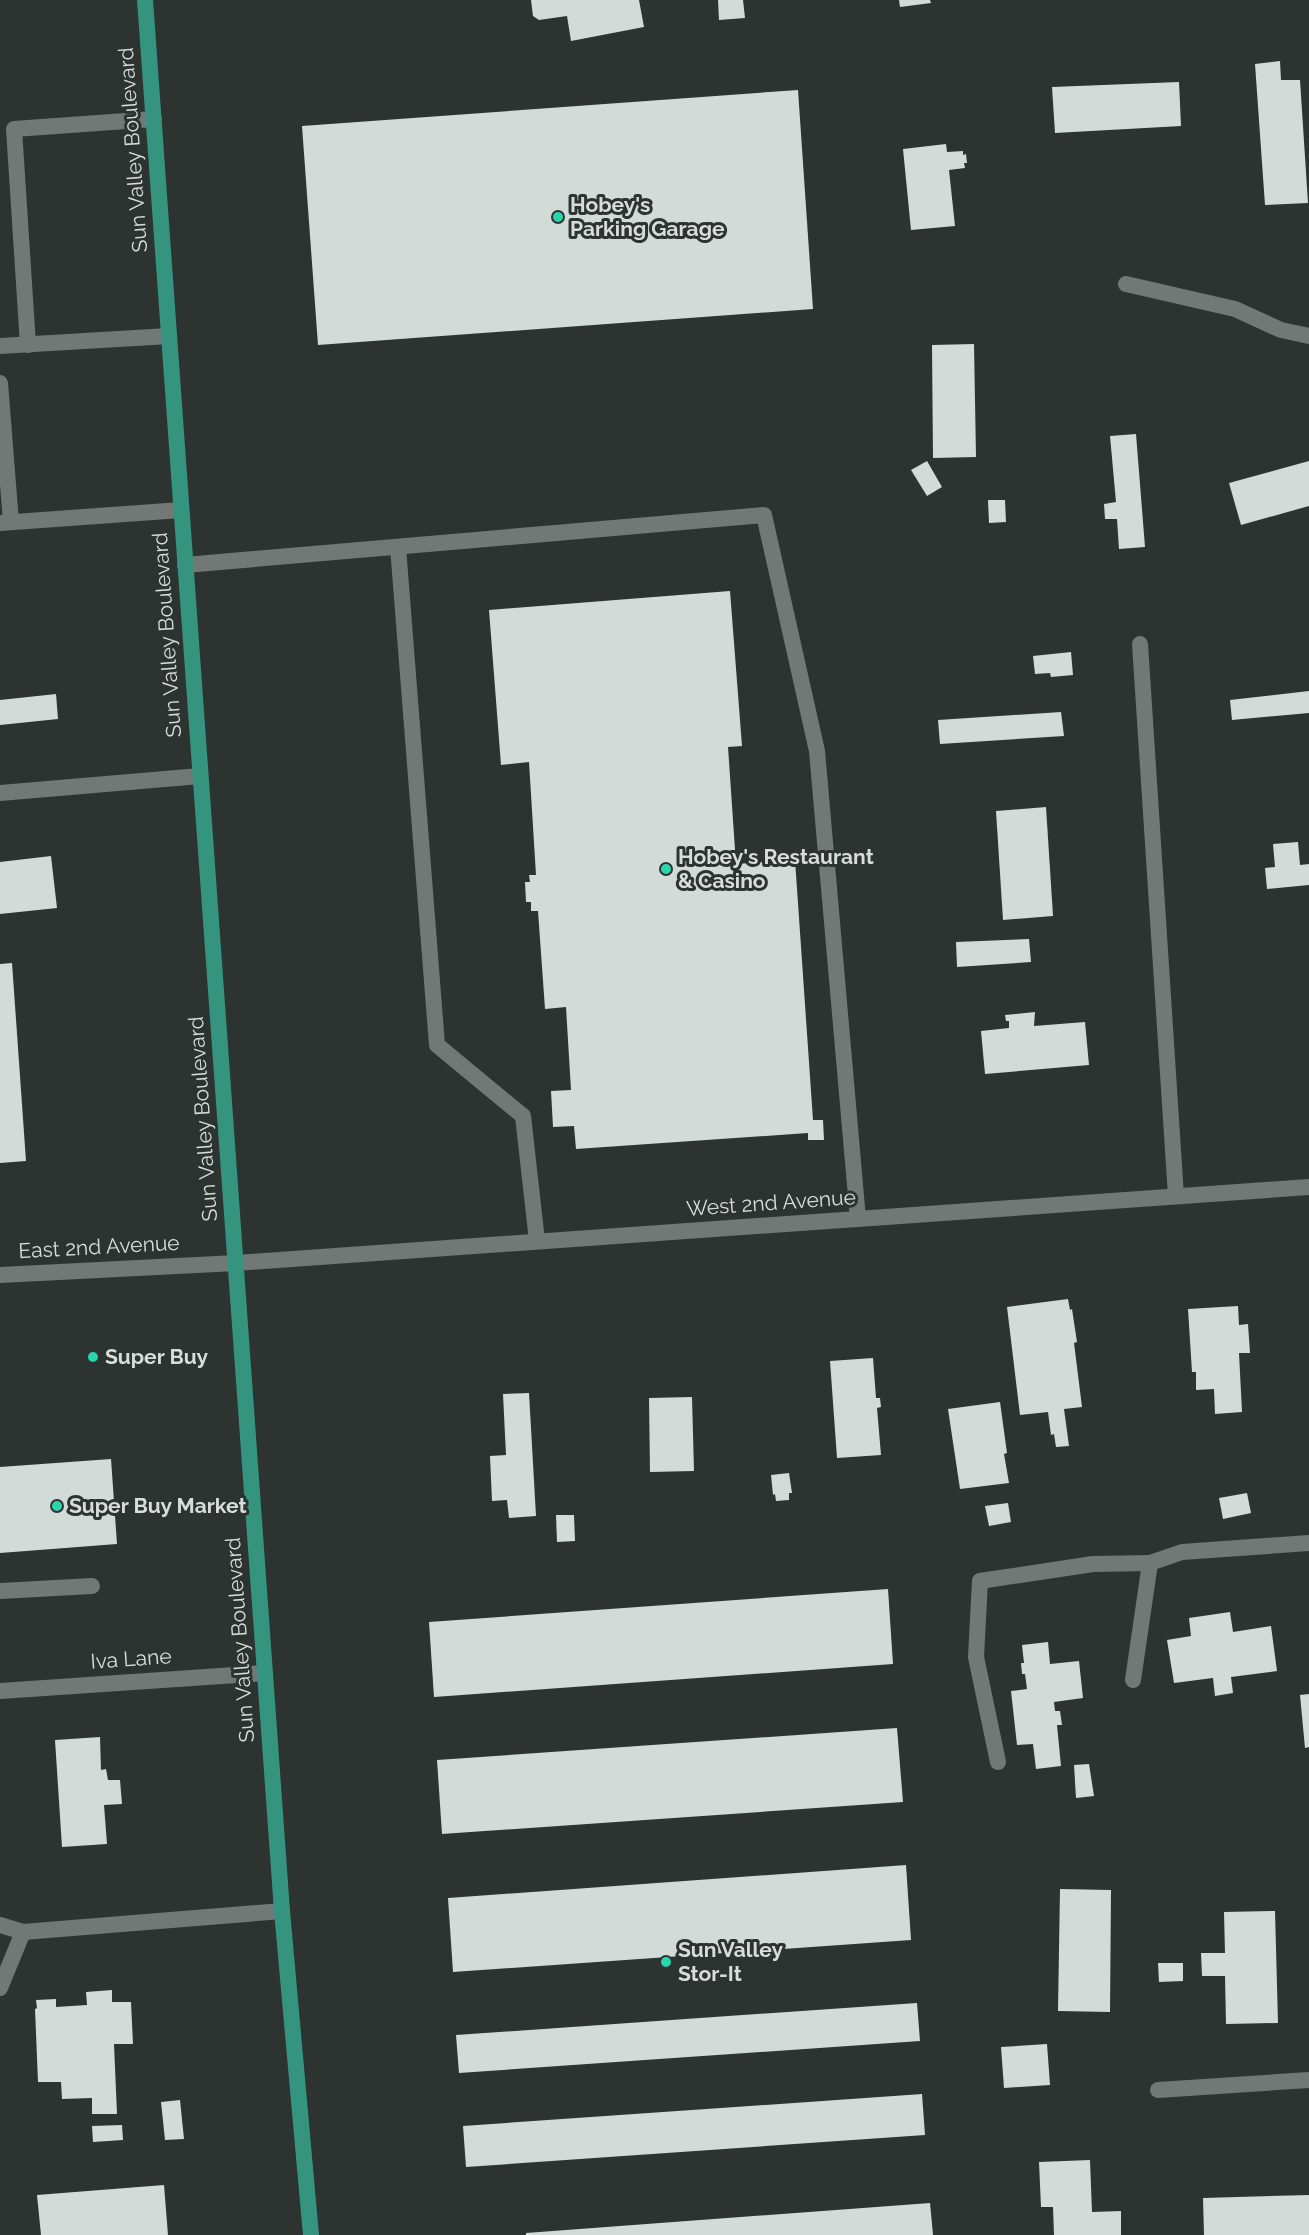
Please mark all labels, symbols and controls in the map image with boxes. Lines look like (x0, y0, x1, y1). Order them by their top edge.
street label: Sun Valley Boulevard (113, 47, 152, 253)
place label: Hobey's Parking Garage (570, 192, 725, 241)
marker: Hobey's Parking Garage (551, 210, 565, 224)
street label: Sun Valley Boulevard (147, 532, 186, 738)
place label: Hobey's Restaurant & Casino (678, 844, 874, 893)
marker: Hobey's Restaurant & Casino (659, 862, 673, 876)
street label: Sun Valley Boulevard (183, 1016, 222, 1222)
street label: West 2nd Avenue (685, 1184, 857, 1221)
street label: East 2nd Avenue (18, 1230, 180, 1263)
place label: Super Buy (105, 1344, 209, 1369)
marker: Super Buy (86, 1350, 100, 1364)
place label: Super Buy Market (69, 1493, 247, 1518)
marker: Super Buy Market (50, 1499, 64, 1513)
street label: Sun Valley Boulevard (220, 1537, 259, 1743)
street label: Iva Lane (90, 1643, 172, 1674)
place label: Sun Valley Stor-It (678, 1937, 783, 1986)
marker: Sun Valley Stor-It (659, 1955, 673, 1969)

